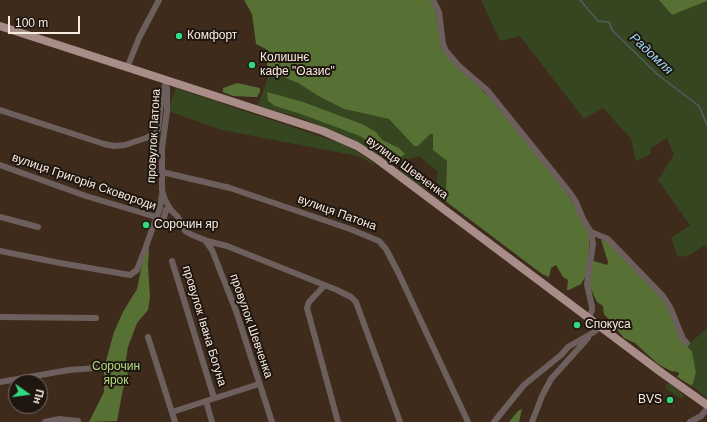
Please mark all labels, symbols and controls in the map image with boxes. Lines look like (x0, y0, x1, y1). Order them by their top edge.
scale bar (10, 8, 82, 34)
text: 100 m (15, 16, 48, 30)
place label: Комфорт (187, 29, 237, 43)
water label: Радомля (626, 30, 676, 78)
marker: Комфорт (174, 31, 184, 41)
place label: Колишнє кафе "Оазис" (260, 51, 335, 79)
marker: Колишнє кафе "Оазис" (247, 60, 257, 70)
street label: провулок Патона (144, 88, 164, 184)
street label: вулиця Шевченка (363, 134, 451, 202)
street label: вулиця Григорія Сковороди (10, 150, 158, 214)
street label: вулиця Патона (296, 192, 378, 234)
place label: Сорочин яр (154, 218, 219, 232)
marker: Сорочин яр (141, 220, 151, 230)
street label: провулок Івана Богуна (179, 264, 229, 388)
street label: провулок Шевченка (226, 272, 276, 380)
place label: Спокуса (585, 318, 631, 332)
marker: Спокуса (572, 320, 582, 330)
park label: Сорочин ярок (92, 360, 140, 388)
north arrow (8, 374, 48, 414)
text: Пн (31, 388, 46, 405)
place label: BVS (638, 393, 662, 407)
marker: BVS (665, 395, 675, 405)

